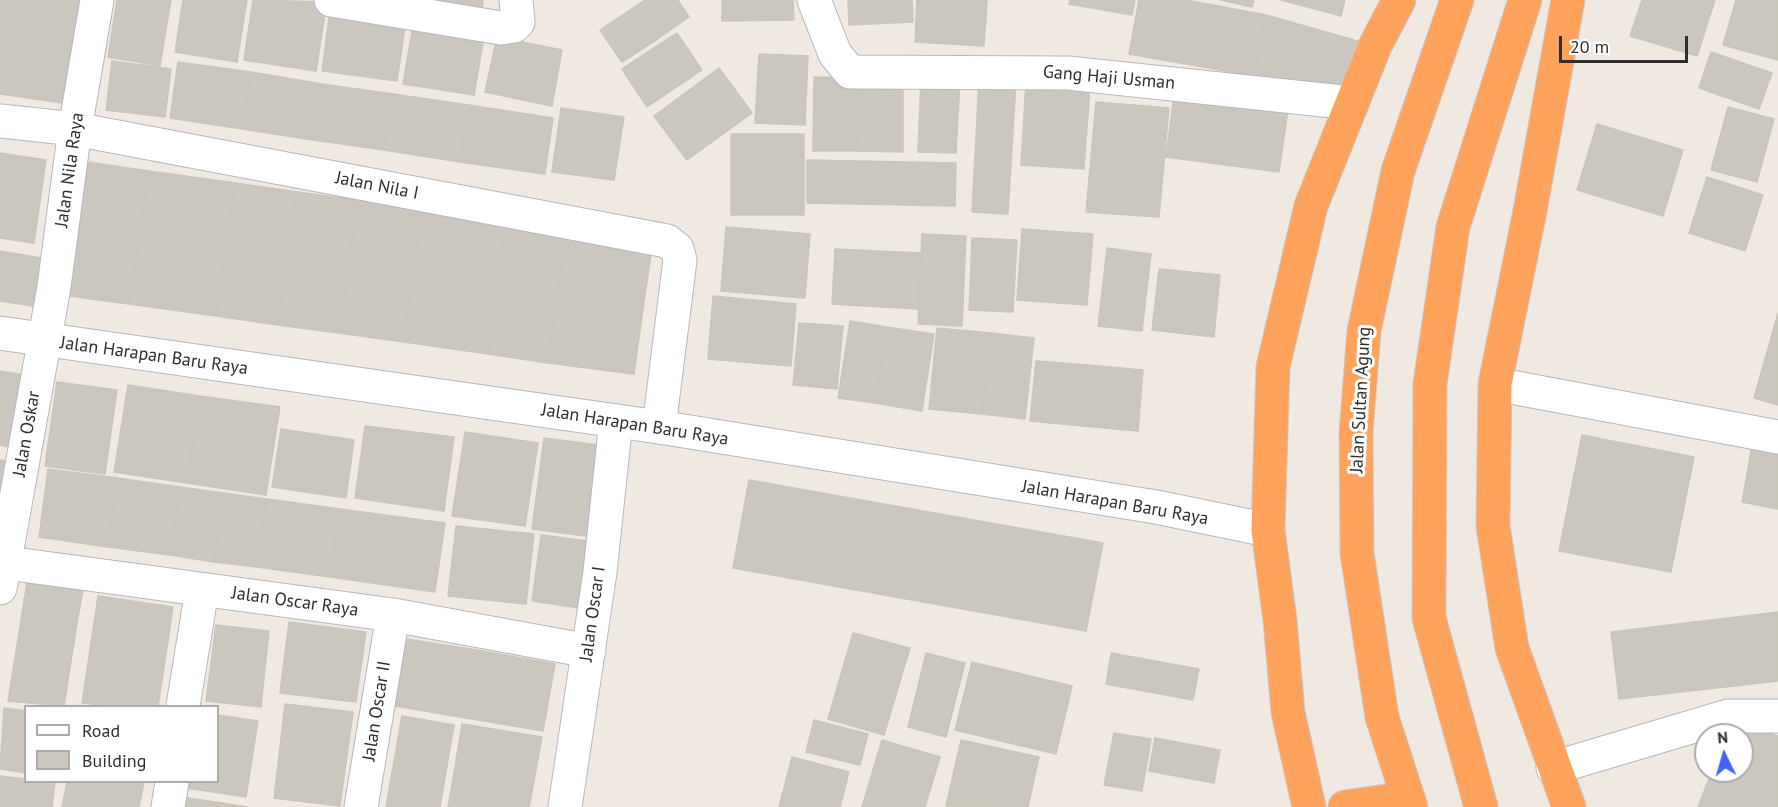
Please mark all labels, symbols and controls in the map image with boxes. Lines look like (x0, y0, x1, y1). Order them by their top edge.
scale bar (1562, 24, 1691, 62)
text: 20 m (1570, 35, 1609, 58)
street label: Gang Haji Usman (1042, 61, 1176, 95)
street label: Jalan Nila Raya (51, 111, 89, 229)
street label: Jalan Nila I (334, 167, 420, 205)
street label: Jalan Sultan Agung (1346, 326, 1376, 474)
street label: Jalan Harapan Baru Raya (59, 332, 249, 380)
street label: Jalan Oskar (9, 390, 45, 478)
street label: Jalan Harapan Baru Raya (540, 400, 730, 450)
street label: Jalan Harapan Baru Raya (1020, 476, 1210, 530)
street label: Jalan Oscar I (576, 565, 610, 663)
street label: Jalan Oscar Raya (230, 582, 360, 622)
street label: Jalan Oscar II (358, 659, 396, 763)
legend (24, 705, 219, 783)
text: Road (82, 719, 120, 742)
north arrow (1694, 723, 1754, 783)
text: N (1716, 727, 1729, 747)
text: Building (82, 749, 146, 772)

